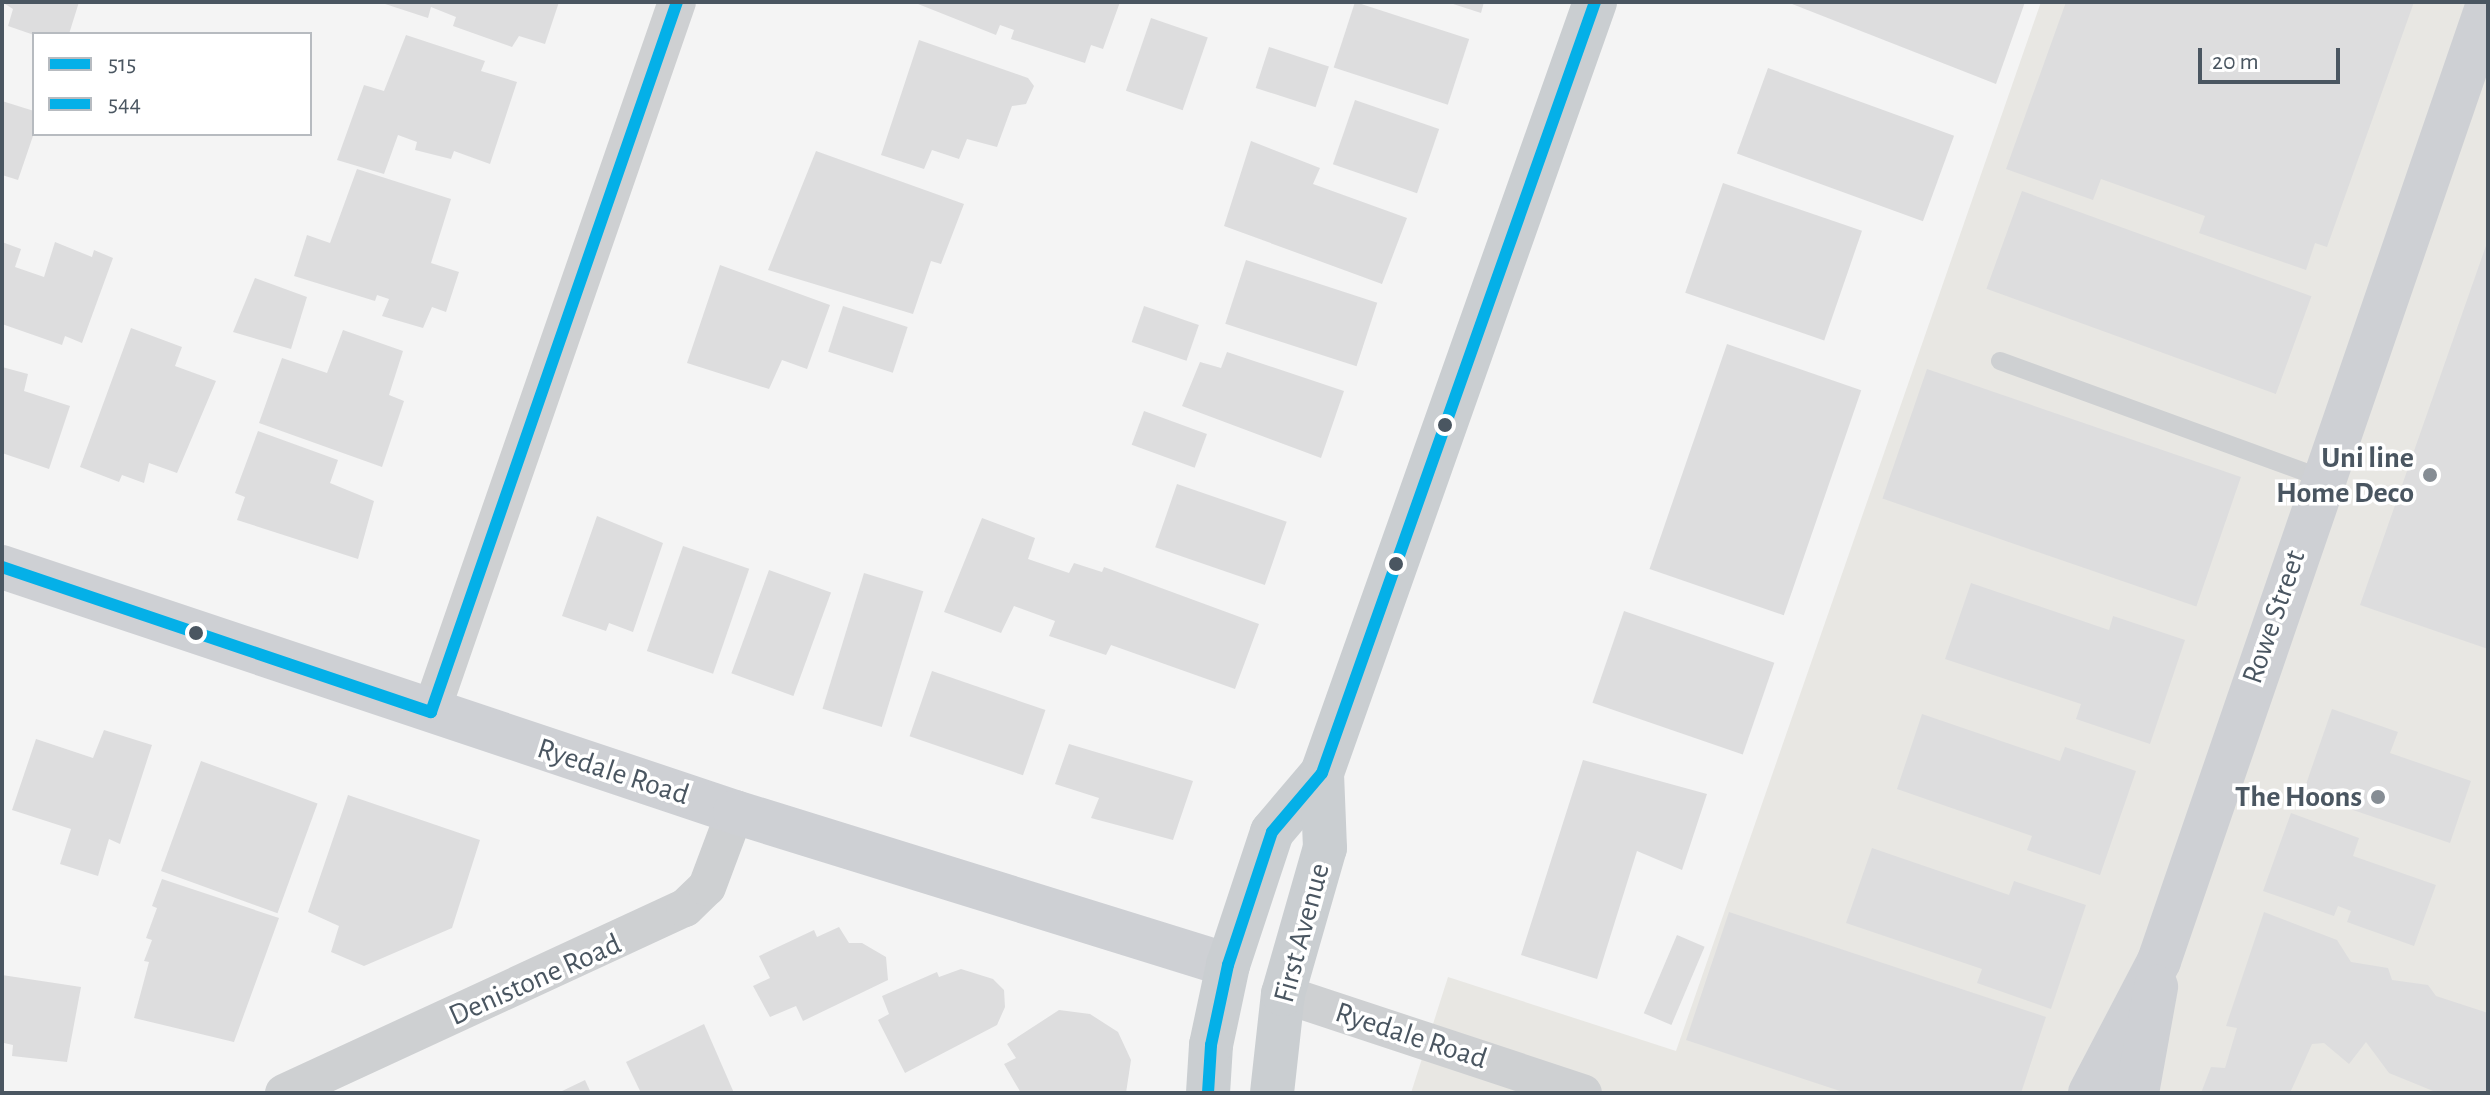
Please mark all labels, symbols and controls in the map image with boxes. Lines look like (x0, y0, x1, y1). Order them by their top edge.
legend (32, 32, 312, 136)
scale bar (2202, 32, 2344, 82)
text: 20 m (2212, 50, 2259, 74)
text: 515 (108, 52, 136, 76)
text: 544 (108, 92, 141, 116)
unlabelled marker (1437, 417, 1453, 433)
place label: Uni line Home Deco (2276, 440, 2414, 510)
marker: Uni line Home Deco (2421, 466, 2439, 484)
street label: Rowe Street (2234, 545, 2314, 689)
unlabelled marker (1388, 556, 1404, 572)
unlabelled marker (188, 625, 204, 641)
street label: Ryedale Road (533, 731, 693, 813)
place label: The Hoons (2235, 779, 2362, 815)
marker: The Hoons (2369, 788, 2387, 806)
street label: First Avenue (1266, 859, 1338, 1007)
street label: Denistone Road (443, 926, 627, 1034)
street label: Ryedale Road (1331, 995, 1491, 1077)

